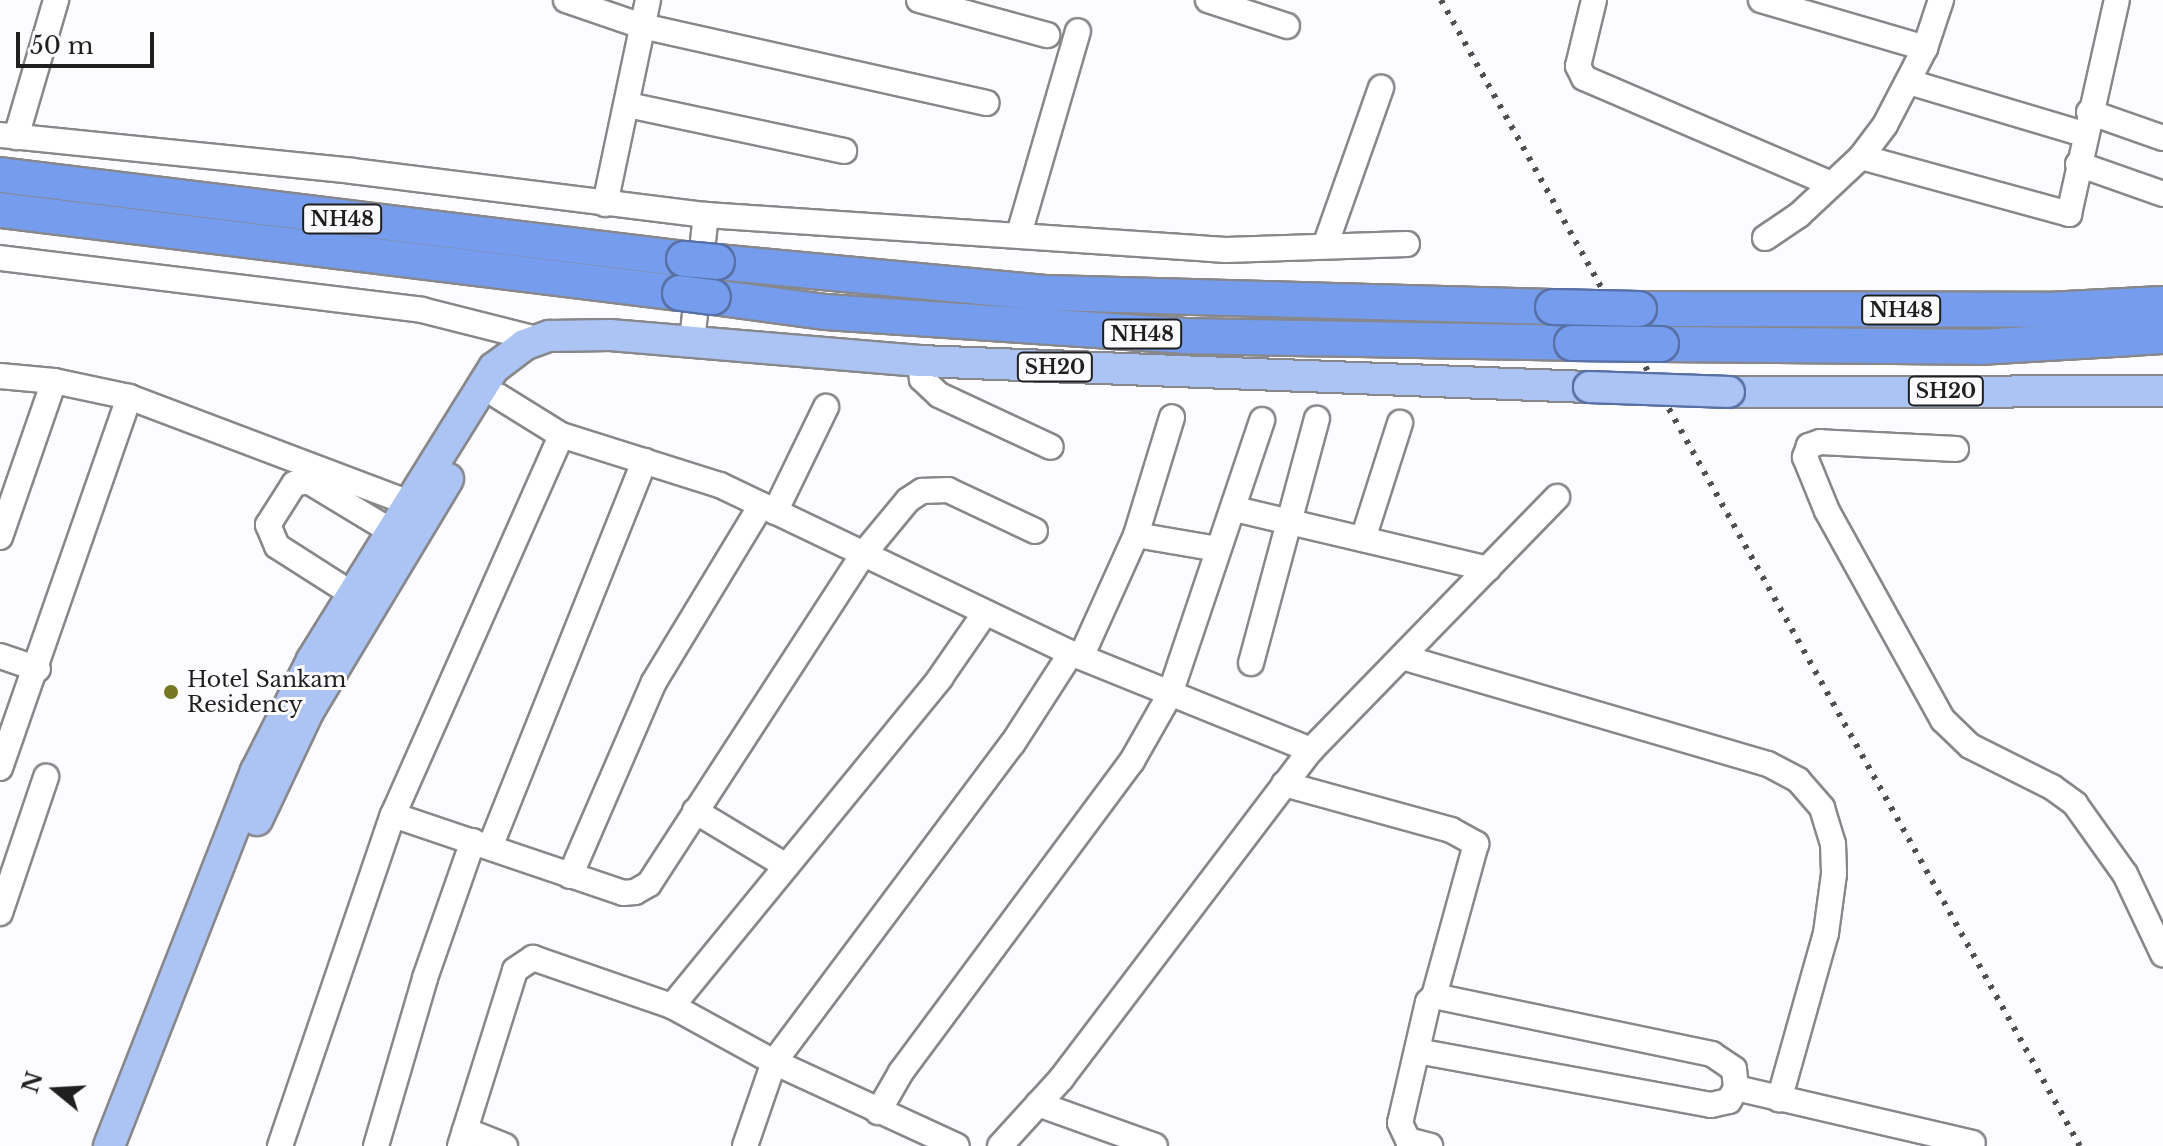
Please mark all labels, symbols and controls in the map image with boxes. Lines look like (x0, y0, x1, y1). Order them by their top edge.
scale bar (20, 16, 158, 66)
text: 50 m (30, 31, 93, 60)
road number: NH48 (302, 203, 382, 235)
road number: NH48 (1861, 294, 1941, 326)
road number: NH48 (1102, 318, 1182, 350)
road number: SH20 (1015, 351, 1095, 383)
road number: SH20 (1906, 375, 1986, 407)
place label: Hotel Sankam Residency (187, 666, 346, 718)
marker: Hotel Sankam Residency (162, 683, 180, 701)
north arrow (16, 1050, 96, 1130)
text: N (17, 1068, 49, 1096)

